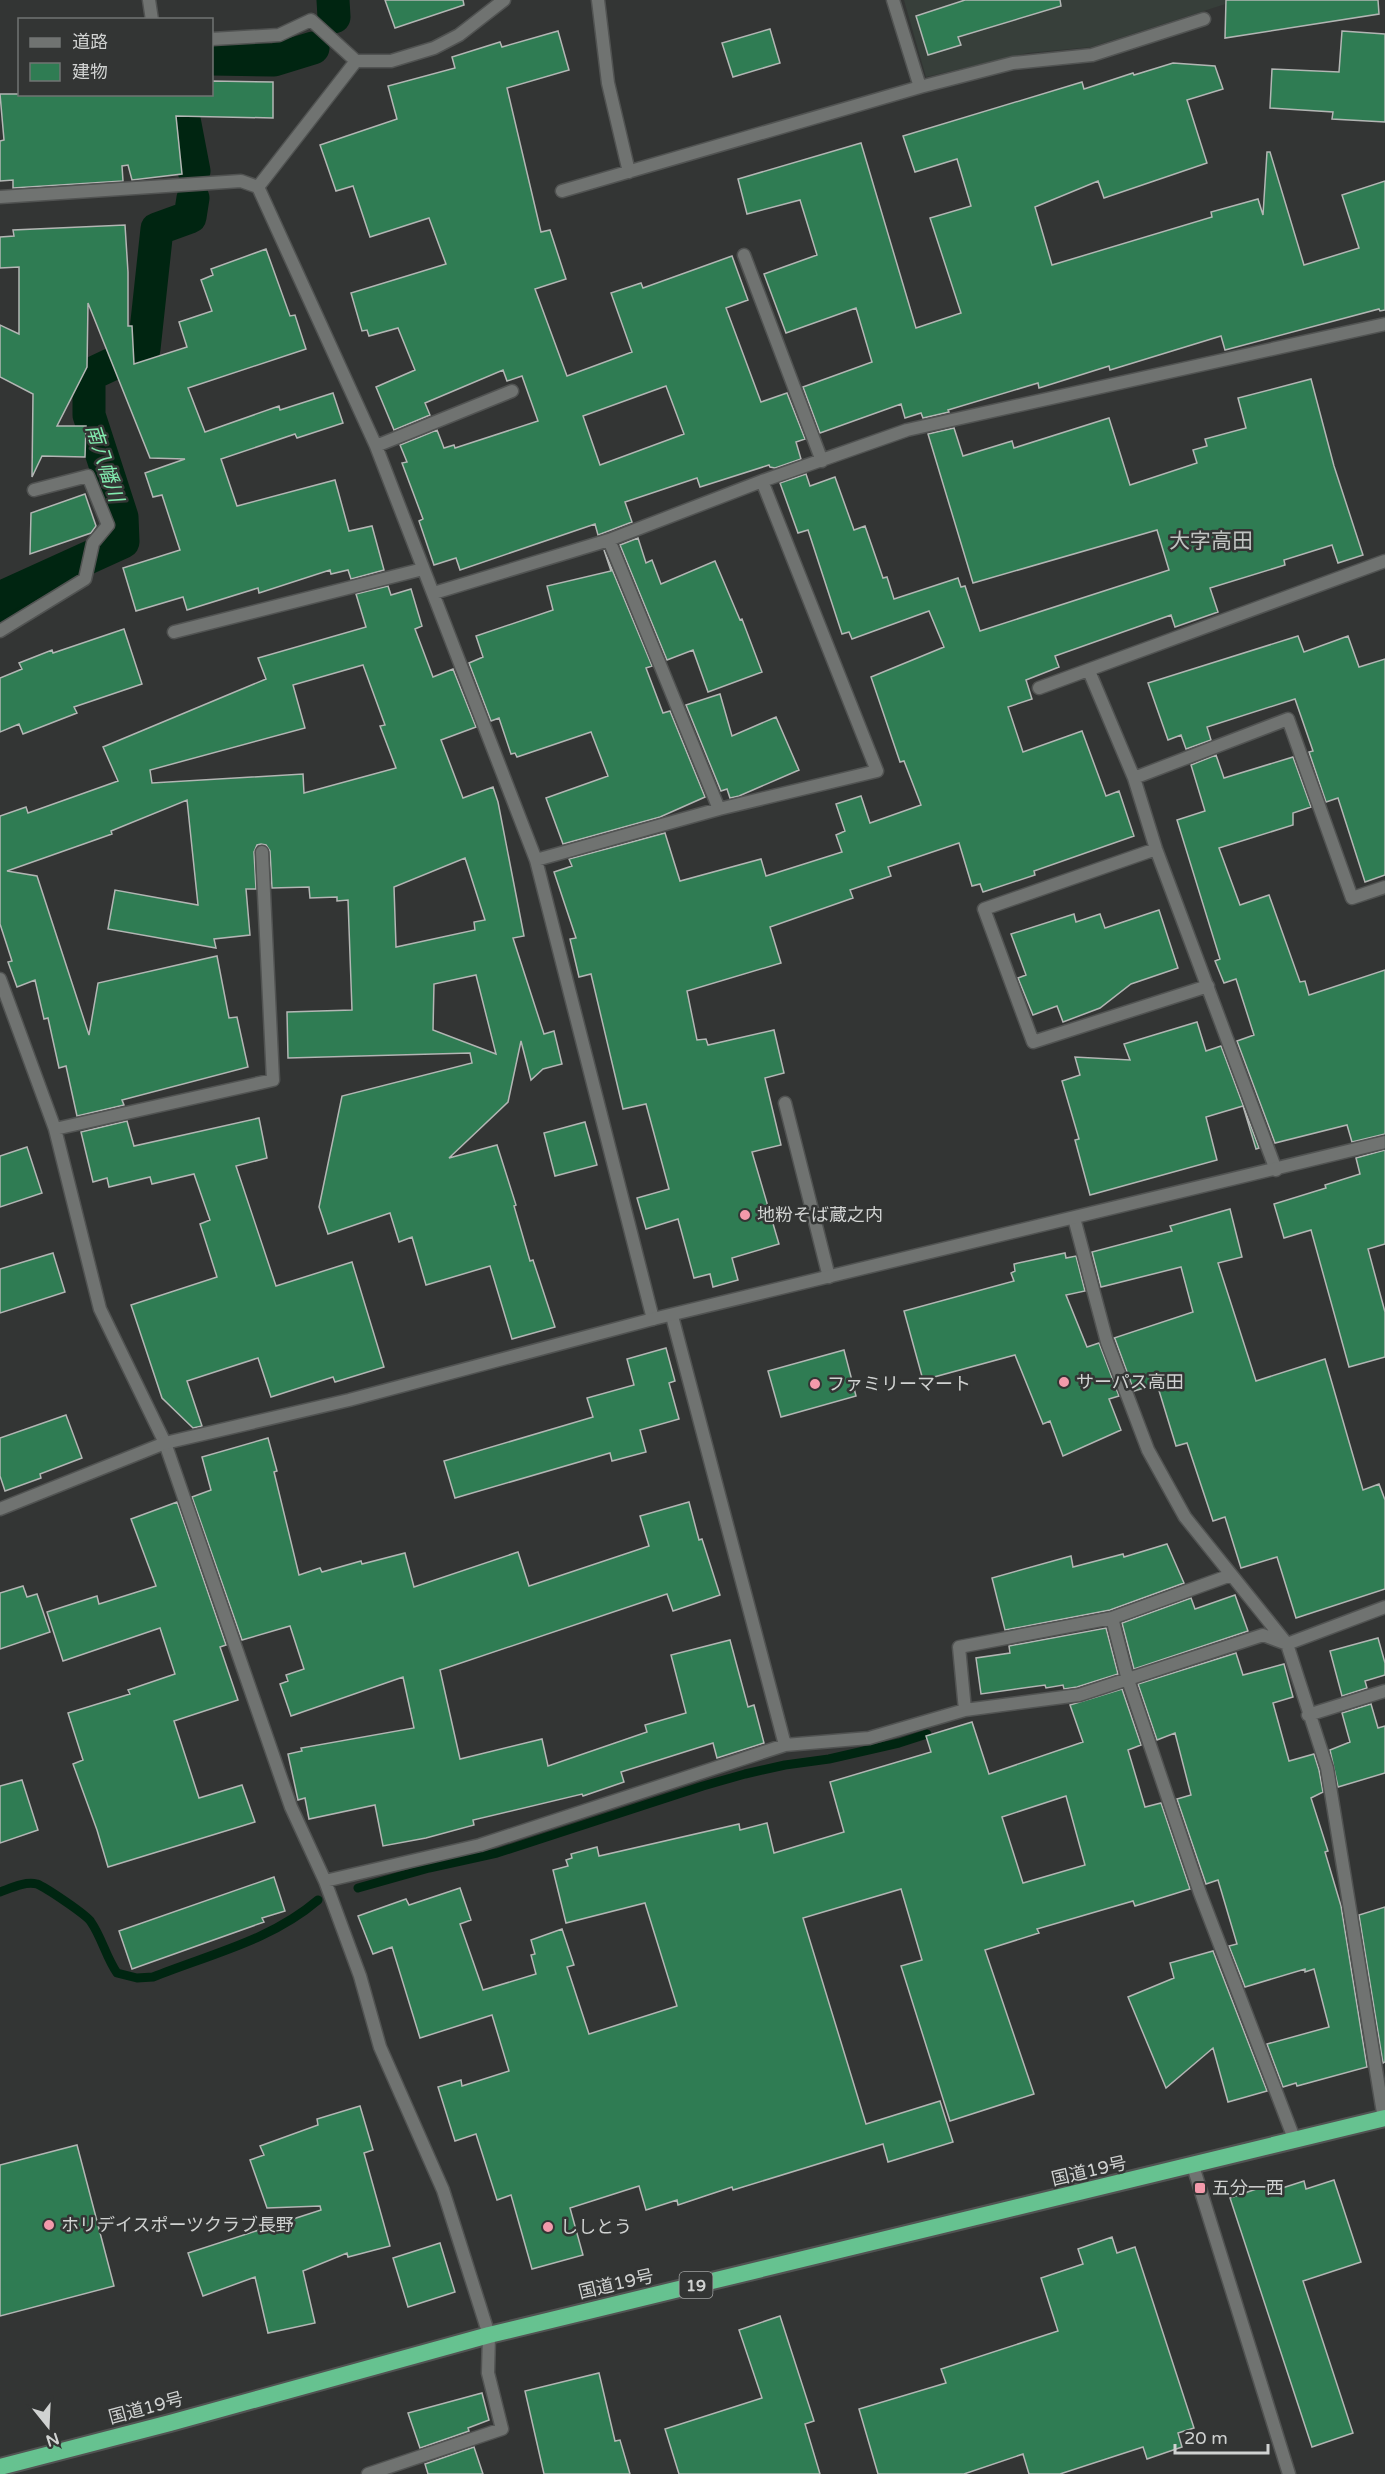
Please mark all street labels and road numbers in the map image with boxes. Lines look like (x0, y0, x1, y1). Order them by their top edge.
street label: 国道19号 (1049, 2152, 1129, 2190)
street label: 国道19号 (576, 2265, 656, 2303)
road number: 19 (680, 2272, 712, 2298)
street label: 国道19号 (106, 2387, 186, 2429)

